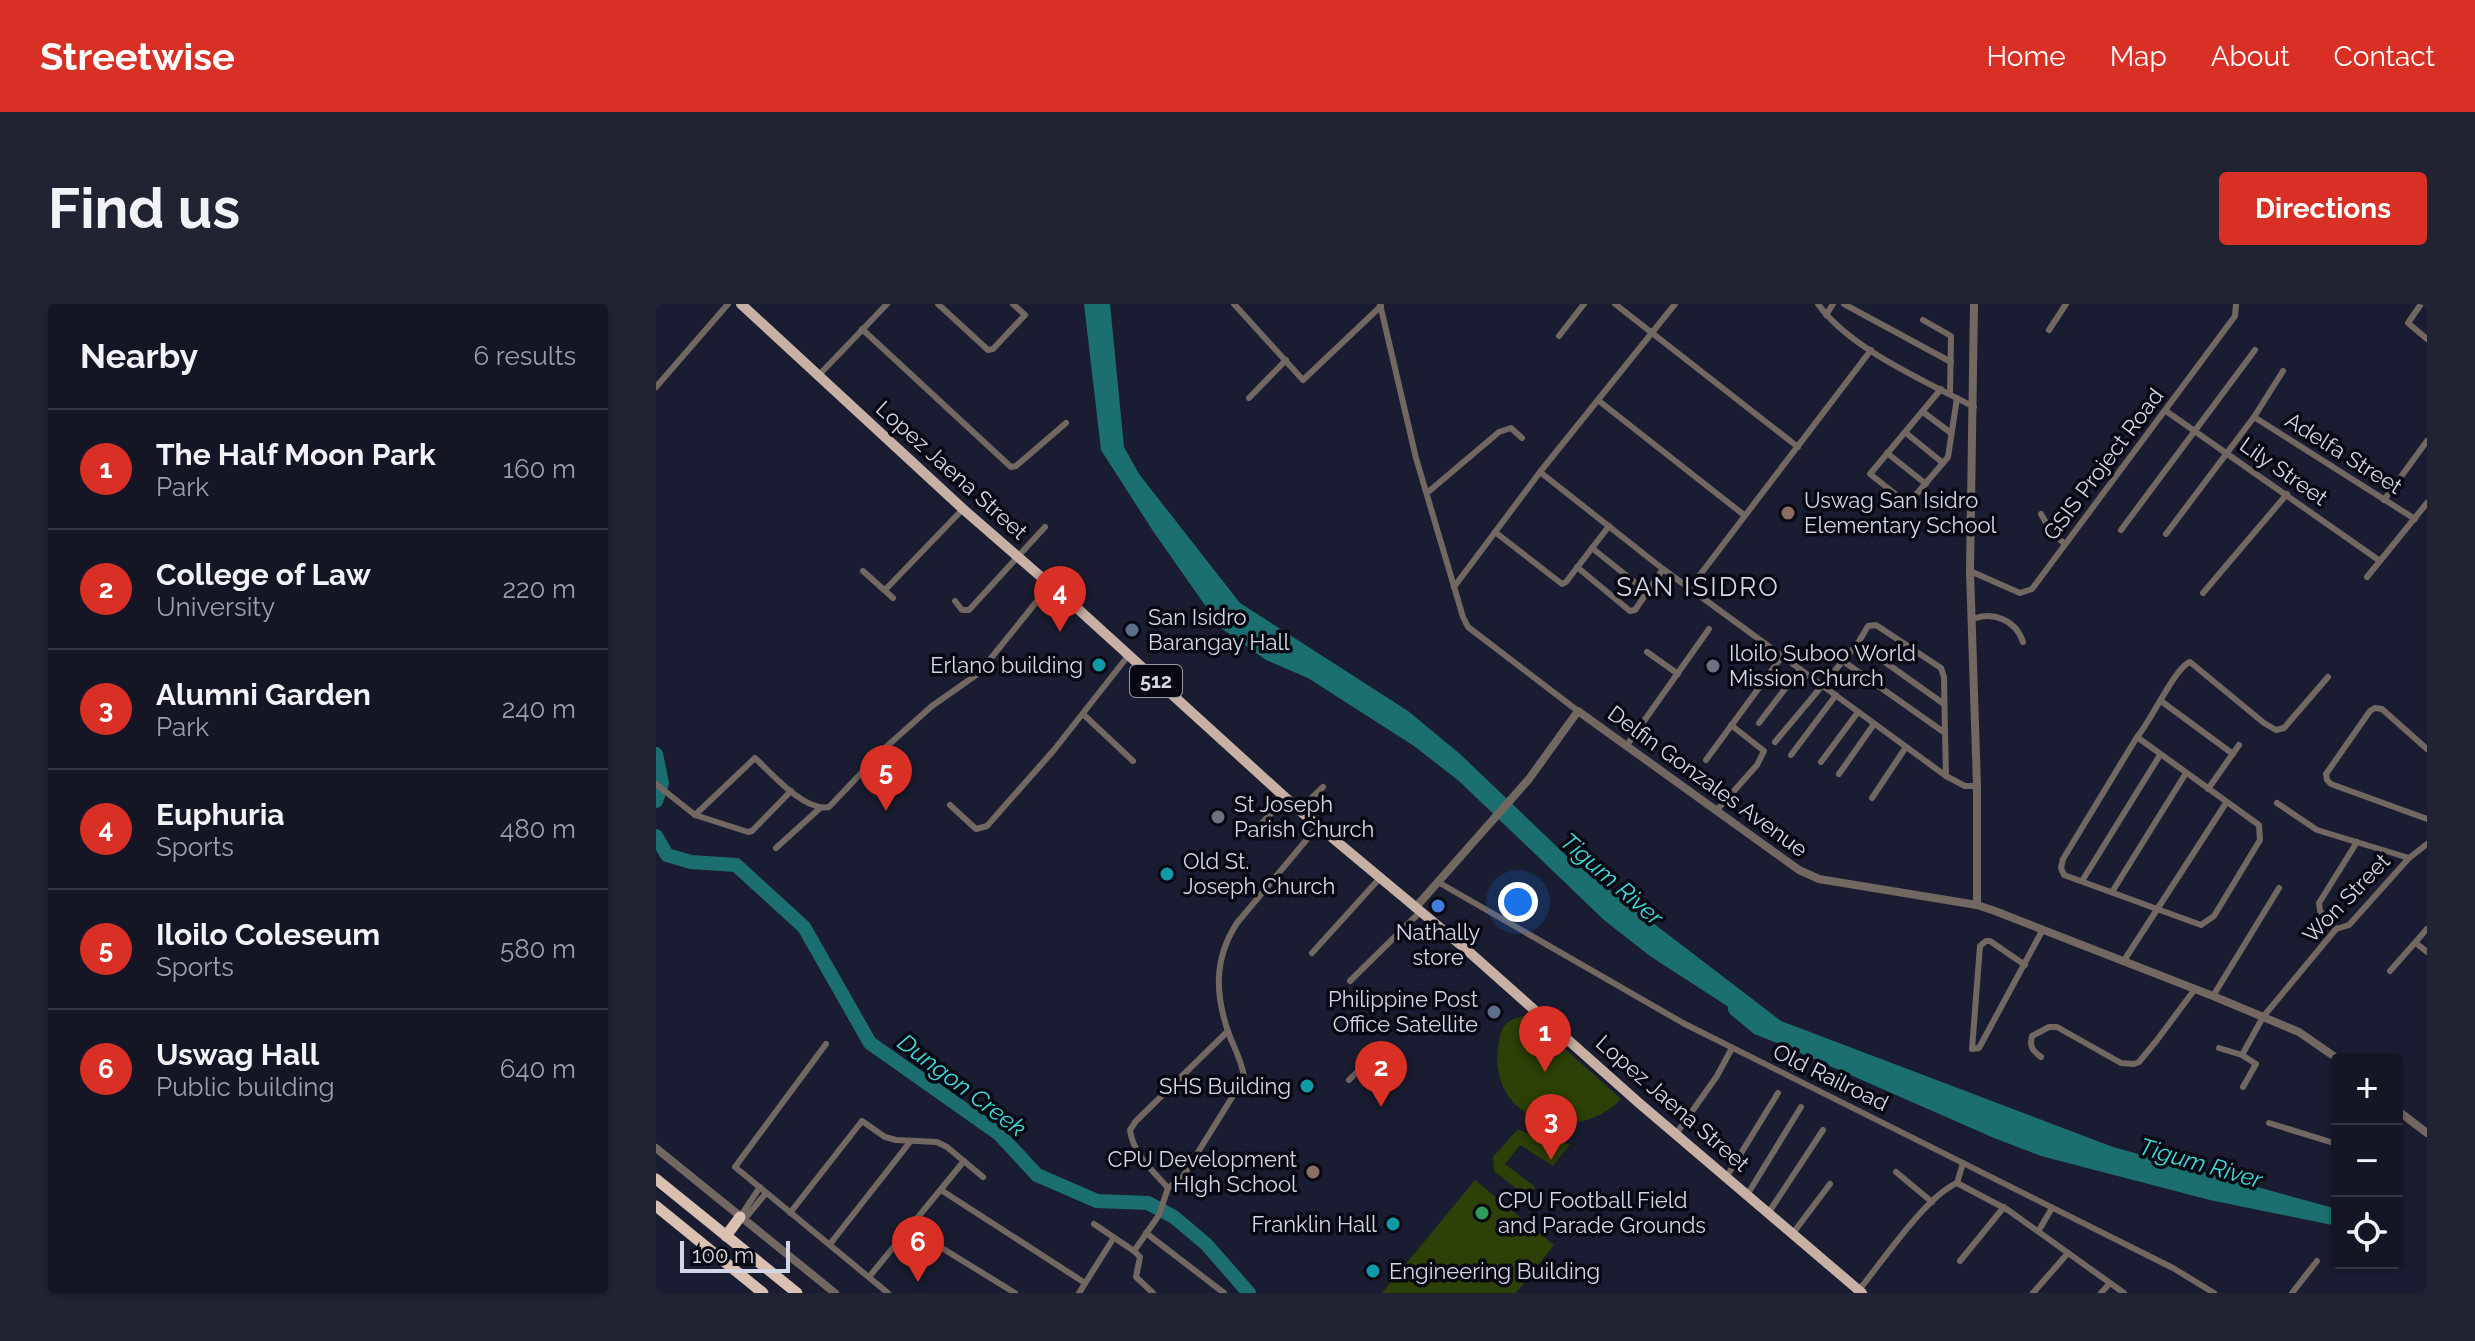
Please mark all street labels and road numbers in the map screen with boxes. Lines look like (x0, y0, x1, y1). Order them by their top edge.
street label: GSIS Project Road (2037, 383, 2169, 545)
street label: Lopez Jaena Street (871, 395, 1033, 545)
street label: Adelfa Street (2281, 407, 2408, 500)
street label: Lily Street (2235, 431, 2333, 511)
road number: 512 (1130, 665, 1182, 697)
street label: Delfin Gonzales Avenue (1603, 700, 1813, 862)
street label: Won Street (2297, 847, 2395, 948)
street label: Lopez Jaena Street (1591, 1029, 1755, 1177)
street label: Old Railroad (1769, 1038, 1893, 1116)

